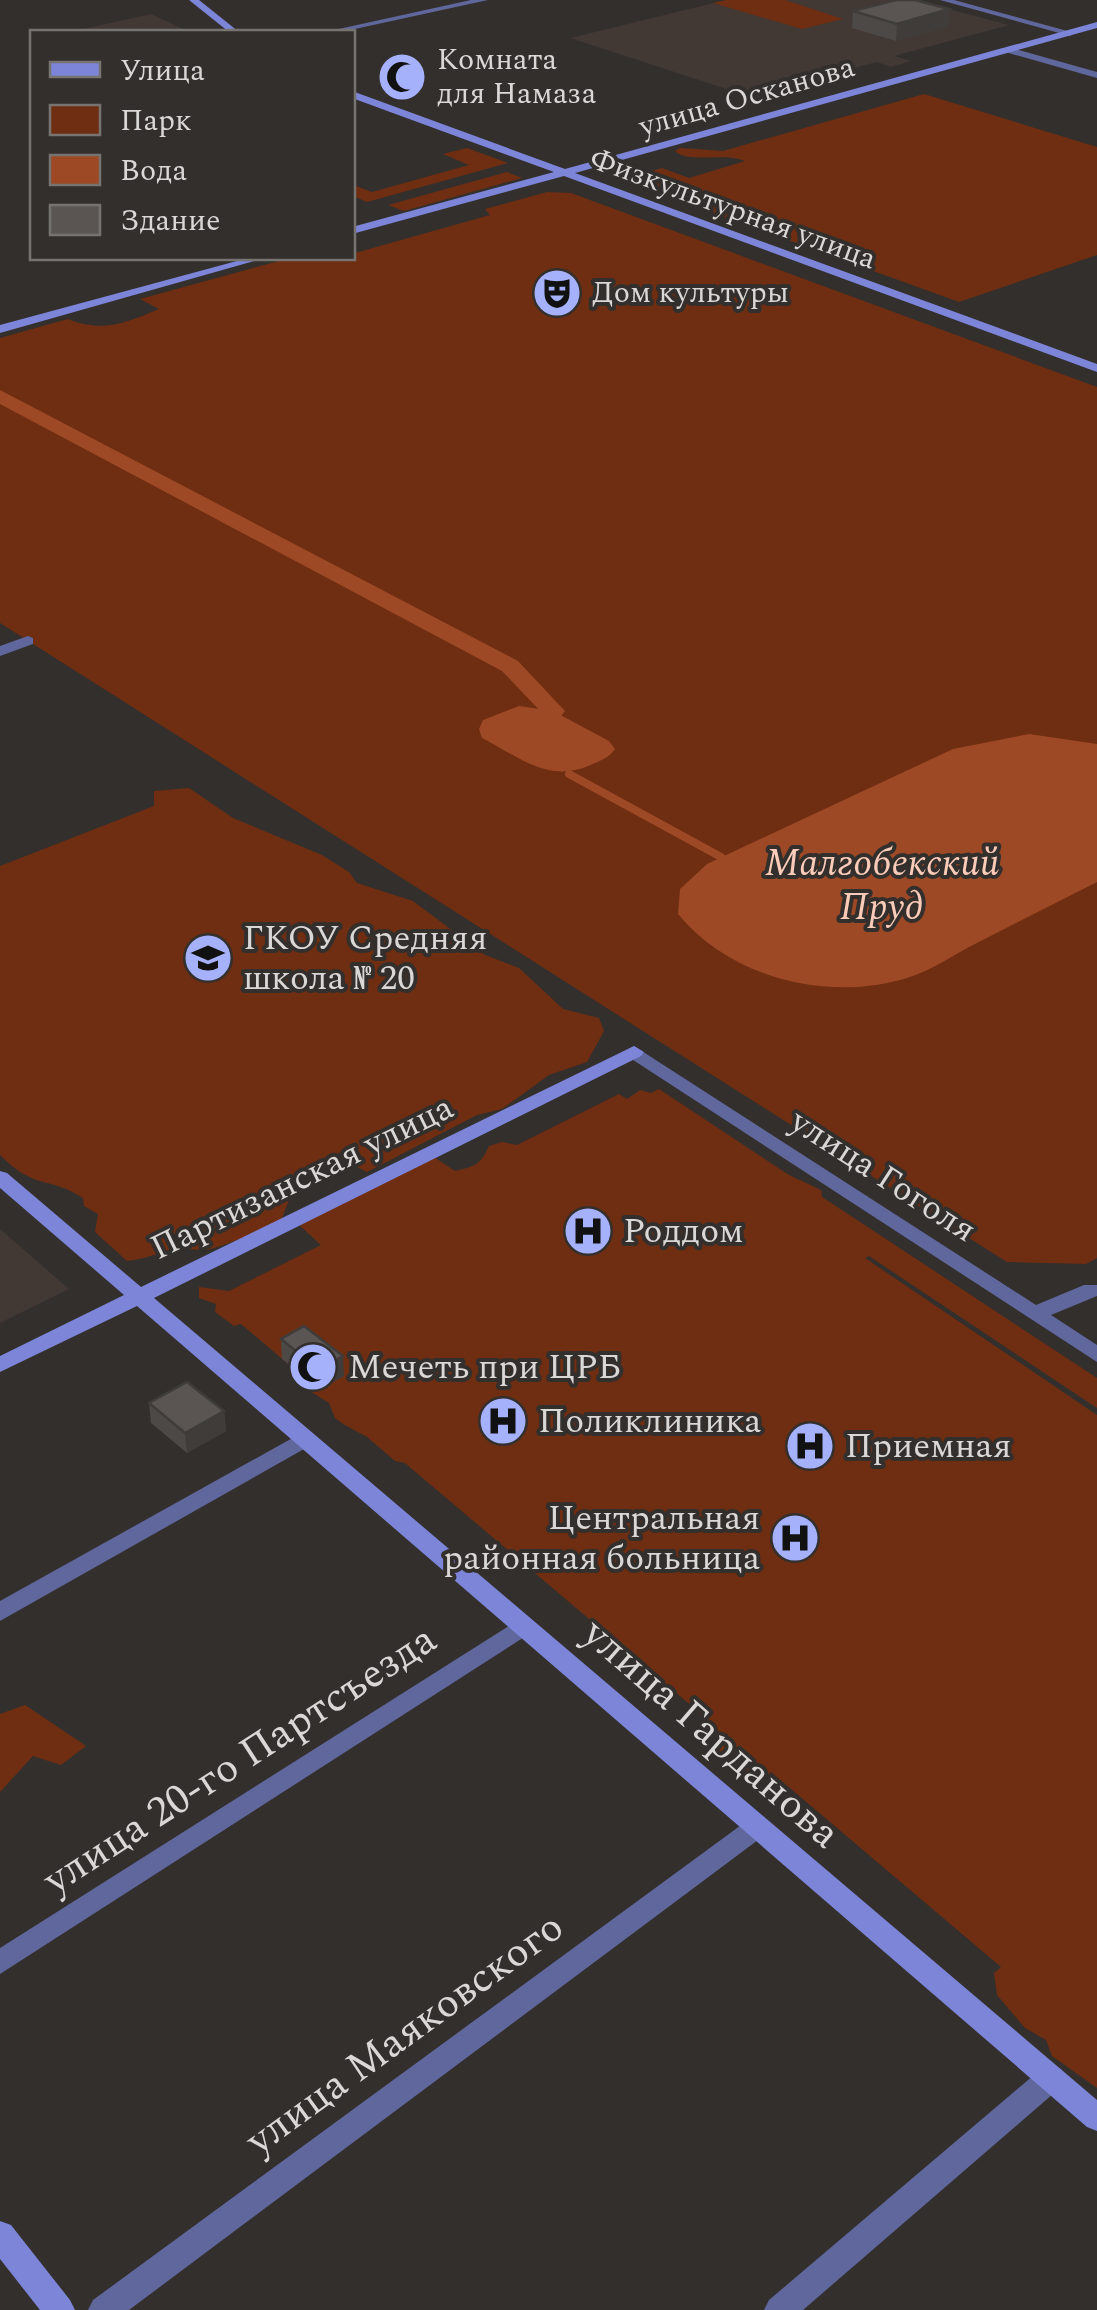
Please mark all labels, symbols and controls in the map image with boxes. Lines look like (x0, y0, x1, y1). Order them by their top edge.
legend (30, 30, 355, 260)
place label: Комната для Намаза (437, 37, 597, 117)
street label: улица Осканова (633, 44, 861, 150)
text: Улица (120, 48, 205, 94)
mosque icon: Комната для Намаза (376, 51, 428, 103)
text: Парк (120, 98, 192, 144)
street label: Физкультурная улица (583, 136, 883, 282)
text: Вода (120, 148, 187, 194)
text: Здание (120, 198, 221, 244)
theatre icon: Дом культуры (531, 267, 583, 319)
place label: Дом культуры (592, 270, 789, 316)
water label: Малгобекский Пруд (765, 835, 1000, 937)
place label: ГКОУ Средняя школа № 20 (243, 912, 487, 1005)
school or university icon: ГКОУ Средняя школа № 20 (182, 932, 234, 984)
street label: Партизанская улица (141, 1081, 463, 1275)
street label: улица Гоголя (778, 1095, 987, 1256)
hospital icon: Роддом (562, 1205, 614, 1257)
place label: Роддом (623, 1205, 744, 1258)
mosque icon: Мечеть при ЦРБ (287, 1341, 339, 1393)
place label: Мечеть при ЦРБ (348, 1341, 621, 1394)
hospital icon: Поликлиника (477, 1395, 529, 1447)
place label: Поликлиника (538, 1395, 761, 1448)
hospital icon: Приемная (784, 1420, 836, 1472)
place label: Приемная (845, 1420, 1011, 1473)
place label: Центральная районная больница (443, 1492, 760, 1585)
hospital icon: Центральная районная больница (769, 1512, 821, 1564)
street label: улица Гарданова (567, 1603, 854, 1864)
street label: улица 20-го Партсъезда (30, 1609, 450, 1912)
street label: улица Маяковского (232, 1897, 577, 2172)

